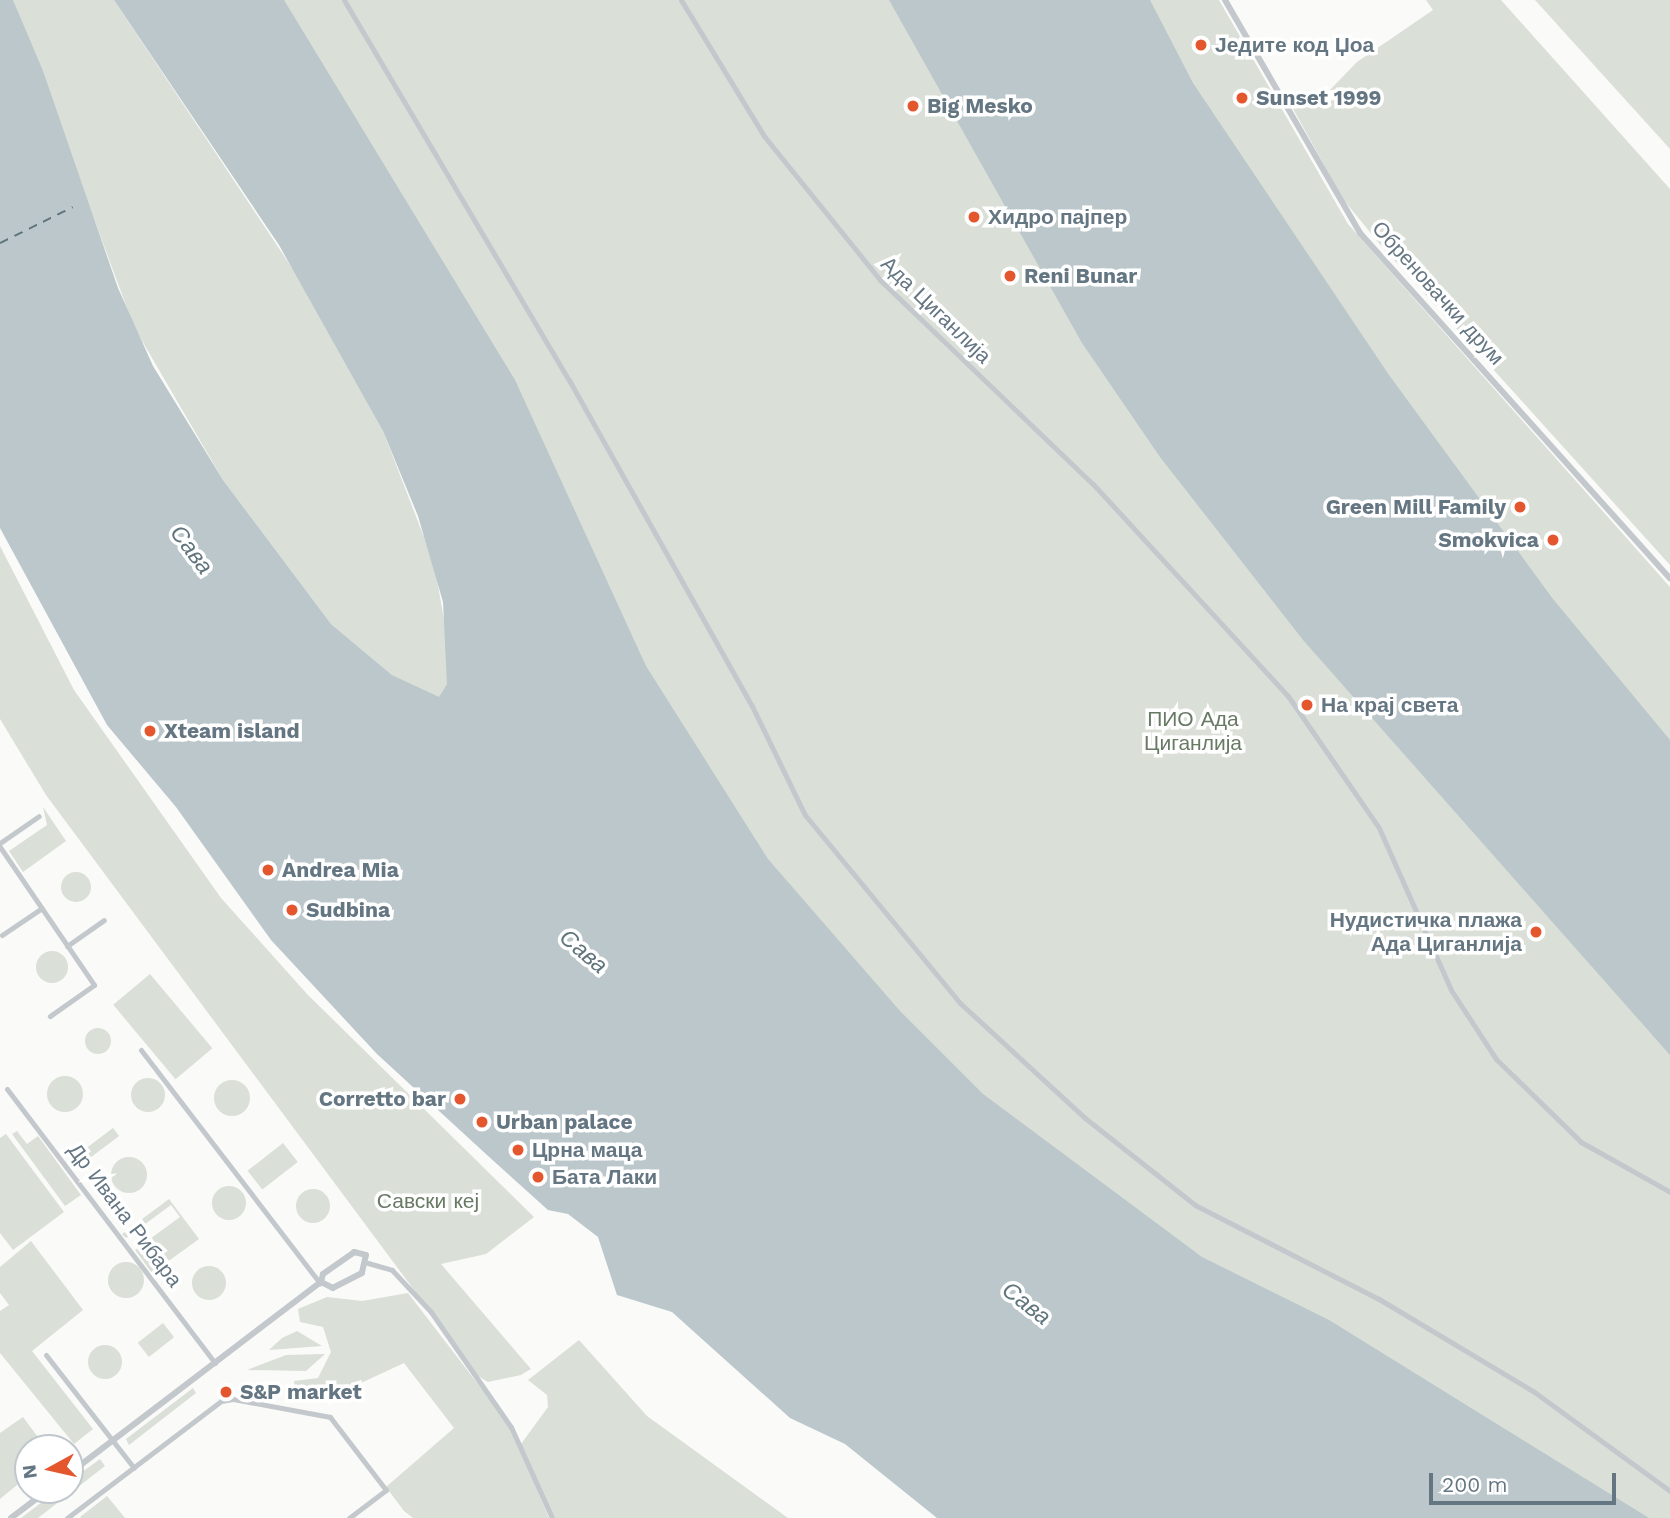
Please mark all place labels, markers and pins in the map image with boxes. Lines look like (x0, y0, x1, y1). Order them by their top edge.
place label: Једите код Џоа (1215, 32, 1374, 58)
marker: Једите код Џоа (1193, 37, 1209, 53)
place label: Sunset 1999 (1256, 85, 1382, 111)
marker: Sunset 1999 (1234, 90, 1250, 106)
place label: Big Mesko (927, 93, 1033, 119)
marker: Big Mesko (905, 98, 921, 114)
place label: Хидро пајпер (988, 204, 1127, 230)
marker: Хидро пајпер (966, 209, 982, 225)
place label: Reni Bunar (1024, 263, 1137, 289)
marker: Reni Bunar (1002, 268, 1018, 284)
place label: Green Mill Family (1325, 494, 1506, 520)
marker: Green Mill Family (1512, 499, 1528, 515)
place label: Smokvica (1438, 527, 1539, 553)
marker: Smokvica (1545, 532, 1561, 548)
place label: На крај света (1321, 692, 1458, 718)
marker: На крај света (1299, 697, 1315, 713)
place label: Xteam island (164, 718, 300, 744)
marker: Xteam island (142, 723, 158, 739)
place label: Andrea Mia (282, 857, 399, 883)
marker: Andrea Mia (260, 862, 276, 878)
place label: Sudbina (306, 897, 390, 923)
marker: Sudbina (284, 902, 300, 918)
place label: Нудистичка плажа Ада Циганлија (1330, 907, 1522, 957)
marker: Нудистичка плажа Ада Циганлија (1528, 924, 1544, 940)
place label: Corretto bar (319, 1086, 446, 1112)
marker: Corretto bar (452, 1091, 468, 1107)
place label: Urban palace (496, 1109, 633, 1135)
marker: Urban palace (474, 1114, 490, 1130)
place label: Црна маца (532, 1137, 642, 1163)
marker: Црна маца (510, 1142, 526, 1158)
place label: Бата Лаки (552, 1164, 657, 1190)
marker: Бата Лаки (530, 1169, 546, 1185)
place label: S&P market (240, 1379, 362, 1405)
marker: S&P market (218, 1384, 234, 1400)

